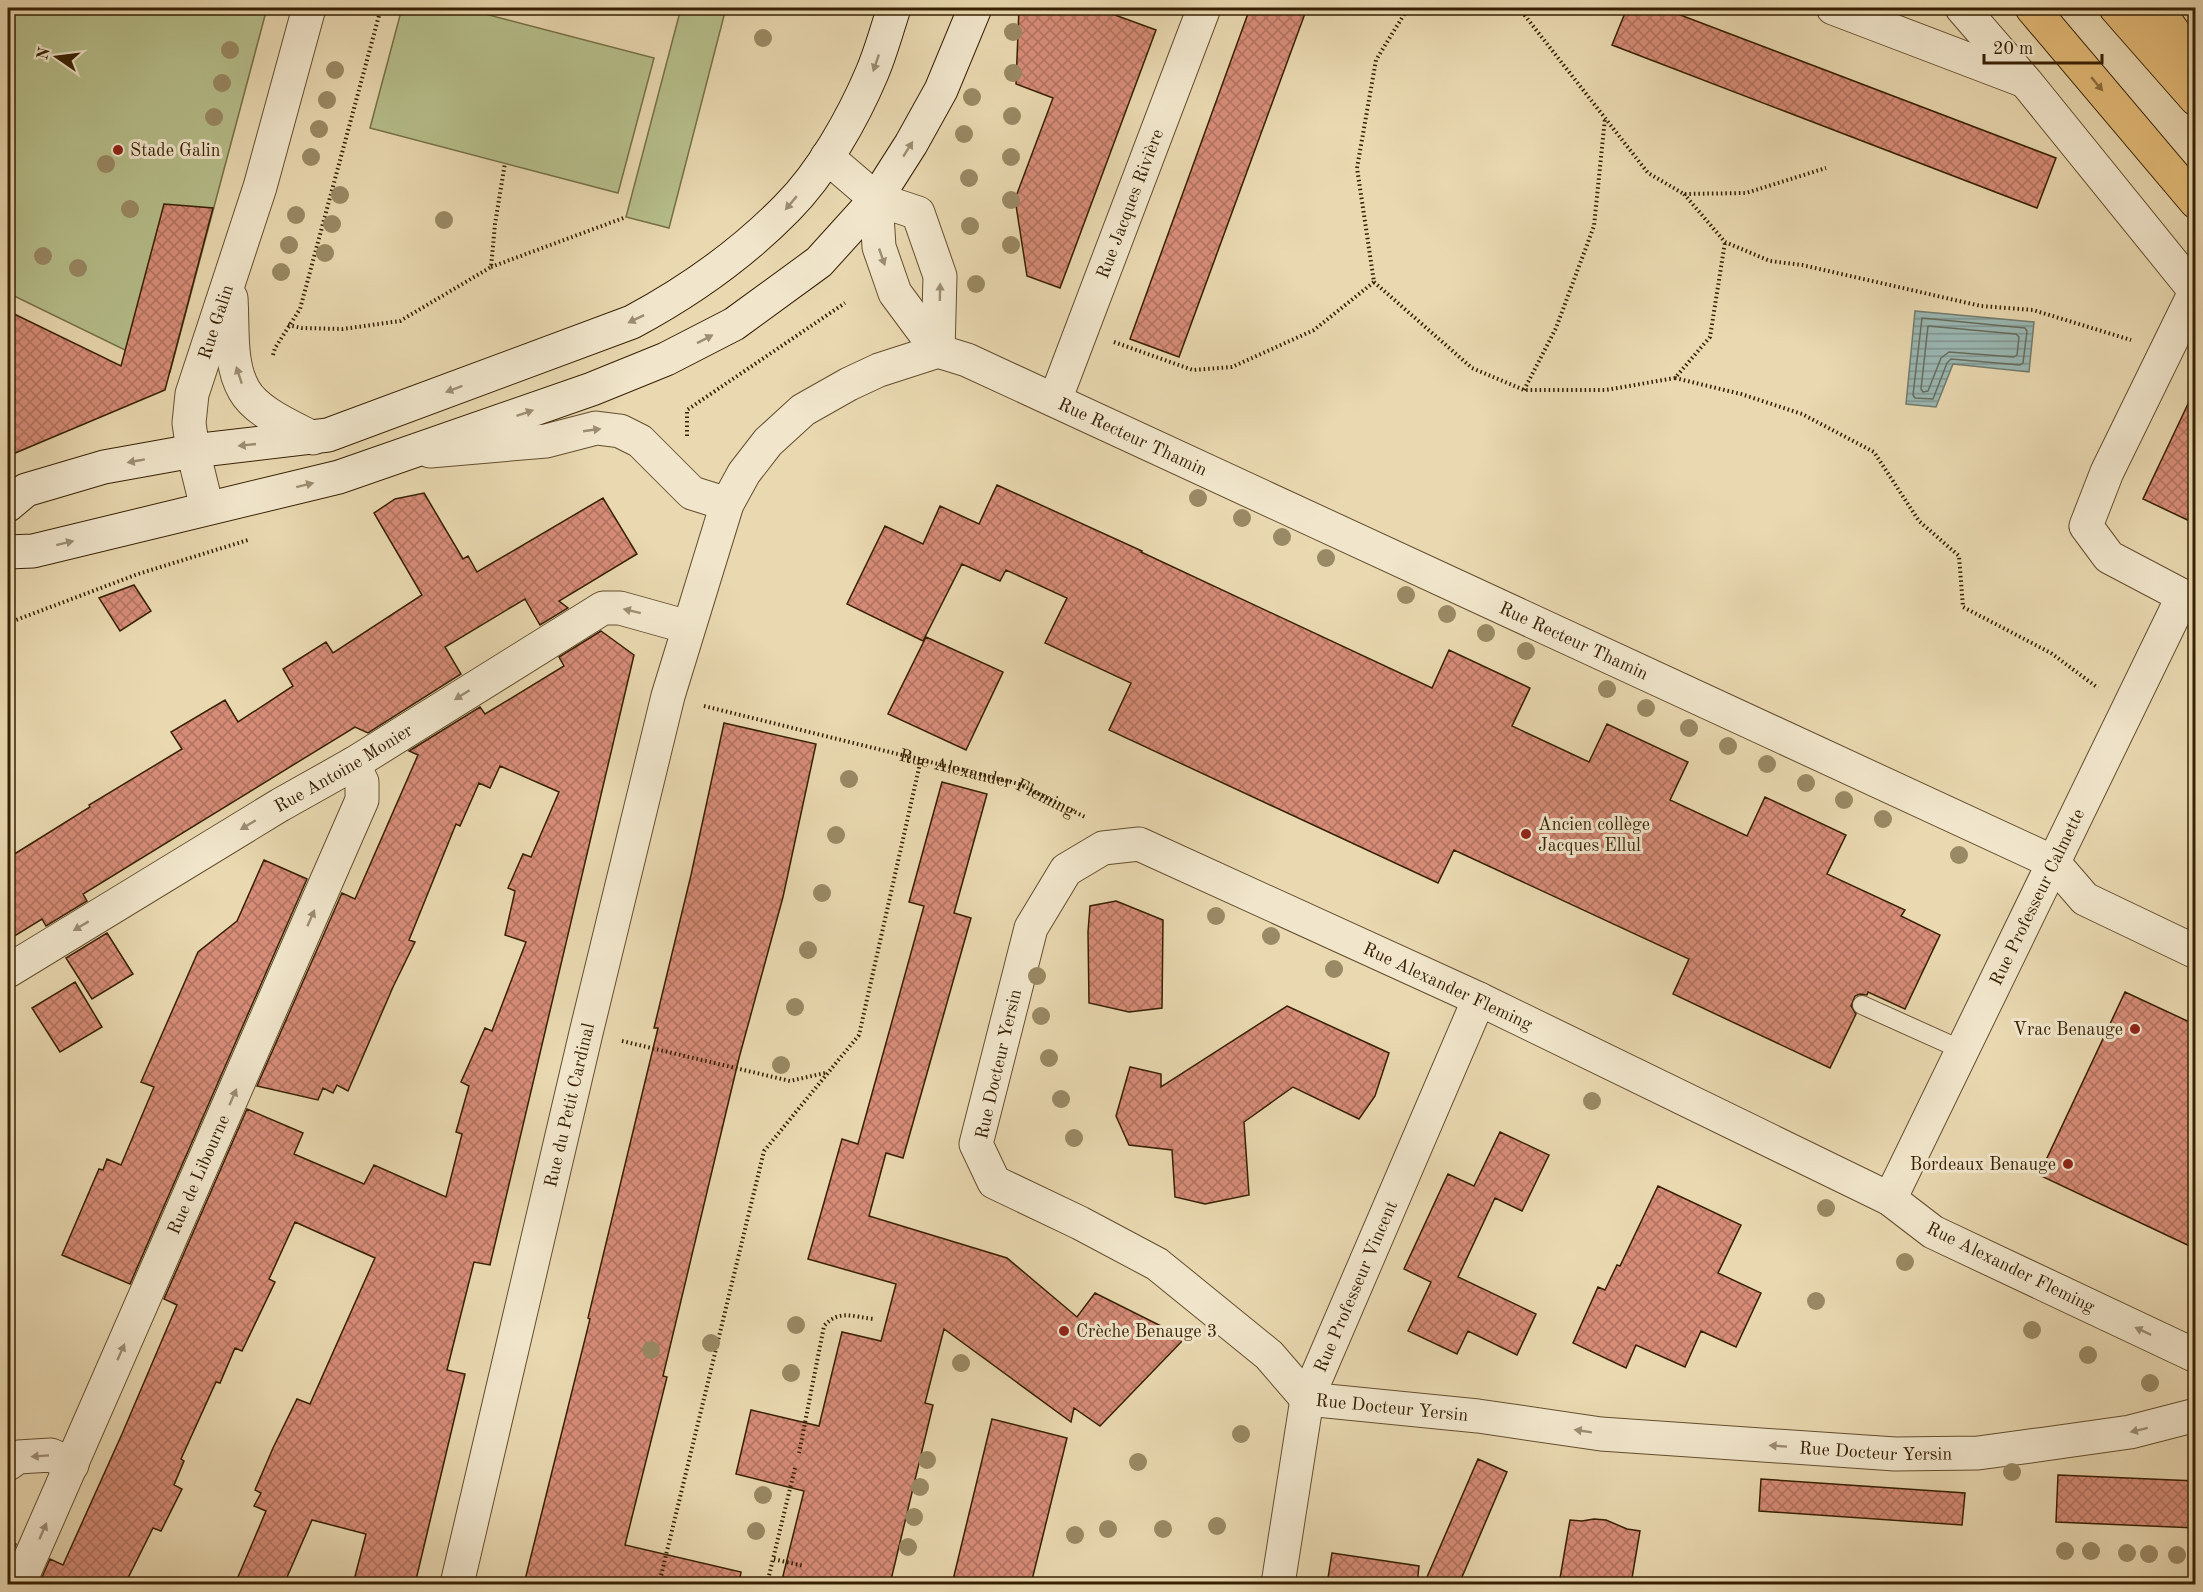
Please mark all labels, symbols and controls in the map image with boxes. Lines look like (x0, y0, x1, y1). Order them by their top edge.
north arrow (27, 27, 87, 87)
scale bar (1984, 27, 2102, 65)
text: 20 m (1993, 40, 2033, 58)
text: N (35, 45, 54, 62)
one-way arrow (870, 54, 880, 72)
one-way arrow (2090, 76, 2103, 91)
street label: Rue Jacques Rivière (1094, 127, 1167, 281)
one-way arrow (902, 141, 913, 157)
place label: Stade Galin (130, 142, 221, 160)
marker: Stade Galin (111, 143, 125, 157)
one-way arrow (785, 195, 798, 211)
one-way arrow (878, 248, 887, 266)
street label: Rue Galin (196, 283, 237, 362)
one-way arrow (935, 283, 945, 302)
one-way arrow (628, 315, 645, 324)
one-way arrow (696, 335, 713, 344)
one-way arrow (234, 366, 243, 384)
one-way arrow (445, 385, 463, 394)
street label: Rue Recteur Thamin (1055, 395, 1210, 480)
one-way arrow (516, 408, 534, 417)
one-way arrow (583, 426, 602, 435)
one-way arrow (238, 440, 257, 450)
one-way arrow (126, 457, 145, 466)
one-way arrow (296, 479, 314, 489)
one-way arrow (56, 537, 74, 547)
street label: Rue Recteur Thamin (1496, 599, 1651, 684)
one-way arrow (623, 605, 641, 615)
one-way arrow (454, 690, 470, 701)
street label: Rue Antoine Monier (272, 721, 417, 816)
street label: Rue Alexander Fleming (897, 747, 1078, 821)
street label: Rue Professeur Calmette (1987, 806, 2088, 988)
place label: Ancien collège Jacques Ellul (1538, 816, 1650, 855)
one-way arrow (240, 819, 256, 830)
marker: Ancien collège Jacques Ellul (1519, 827, 1533, 841)
one-way arrow (307, 909, 316, 927)
one-way arrow (73, 921, 89, 932)
street label: Rue Alexander Fleming (1360, 940, 1535, 1034)
street label: Rue Docteur Yersin (973, 987, 1025, 1141)
street label: Rue du Petit Cardinal (542, 1021, 598, 1189)
place label: Vrac Benauge (2013, 1021, 2123, 1039)
marker: Vrac Benauge (2128, 1022, 2142, 1036)
one-way arrow (228, 1088, 237, 1105)
street label: Rue de Libourne (165, 1112, 233, 1237)
place label: Bordeaux Benauge (1910, 1156, 2056, 1174)
marker: Bordeaux Benauge (2061, 1157, 2075, 1171)
street label: Rue Professeur Vincent (1312, 1198, 1401, 1375)
street label: Rue Alexander Fleming (1924, 1219, 2098, 1317)
place label: Crèche Benauge 3 (1076, 1323, 1217, 1341)
marker: Crèche Benauge 3 (1057, 1324, 1071, 1338)
one-way arrow (2134, 1327, 2151, 1336)
one-way arrow (116, 1343, 126, 1361)
street label: Rue Docteur Yersin (1315, 1392, 1469, 1425)
one-way arrow (2130, 1425, 2148, 1435)
one-way arrow (1574, 1427, 1593, 1436)
street label: Rue Docteur Yersin (1798, 1439, 1953, 1464)
one-way arrow (1768, 1441, 1787, 1451)
one-way arrow (30, 1451, 49, 1460)
one-way arrow (38, 1522, 48, 1540)

